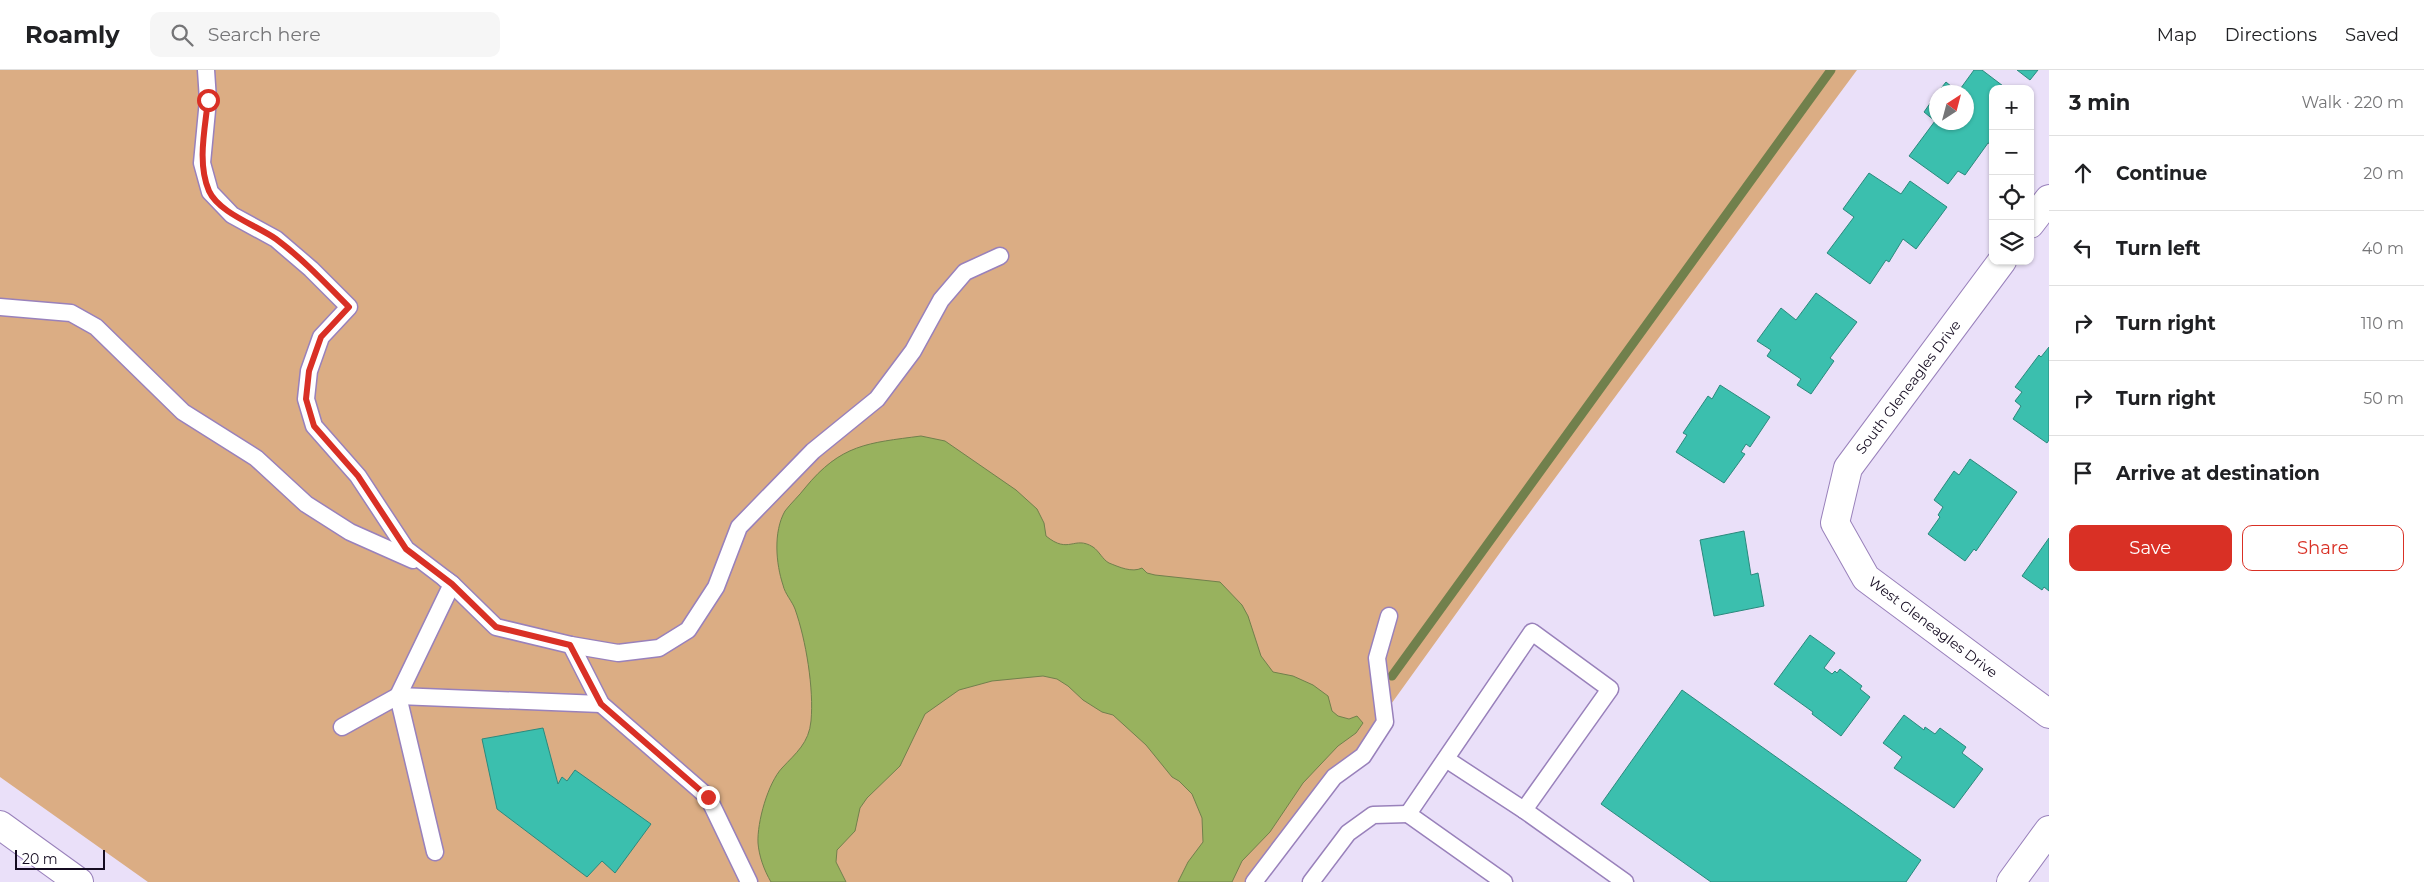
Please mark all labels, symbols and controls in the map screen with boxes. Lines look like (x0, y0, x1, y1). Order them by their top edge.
search box (150, 12, 500, 57)
text: Roamly (25, 20, 120, 49)
icon: search (168, 21, 196, 49)
text: Search here (208, 23, 321, 46)
text: Map (2157, 24, 2197, 46)
text: Directions (2225, 24, 2317, 46)
text: Saved (2345, 24, 2399, 46)
north arrow (1929, 85, 1974, 130)
map controls (1989, 85, 2034, 265)
button: + (1989, 85, 2034, 130)
route start (197, 89, 220, 112)
text: 3 min (2069, 90, 2130, 115)
text: Walk · 220 m (2301, 93, 2404, 112)
button: − (1989, 130, 2034, 175)
icon: ahead (2069, 159, 2097, 187)
text: Continue (2116, 162, 2207, 185)
text: 20 m (2363, 164, 2404, 183)
button: locate (1989, 175, 2034, 220)
button: layers (1989, 220, 2034, 265)
icon: left (2069, 234, 2097, 262)
text: Turn left (2116, 237, 2201, 260)
text: 40 m (2362, 239, 2404, 258)
icon: right (2069, 309, 2097, 337)
text: Turn right (2116, 312, 2216, 335)
text: 110 m (2361, 314, 2404, 333)
street label: South Gleneagles Drive (1852, 316, 1964, 458)
icon: right (2069, 384, 2097, 412)
text: Turn right (2116, 387, 2216, 410)
text: 50 m (2363, 389, 2404, 408)
icon: arrive (2069, 459, 2097, 487)
text: Arrive at destination (2116, 462, 2320, 485)
button: Save (2069, 525, 2232, 571)
button: Share (2242, 525, 2404, 571)
street label: West Gleneagles Drive (1865, 572, 2001, 682)
route end (697, 786, 720, 809)
scale bar (15, 847, 105, 870)
text: 20 m (22, 850, 58, 868)

